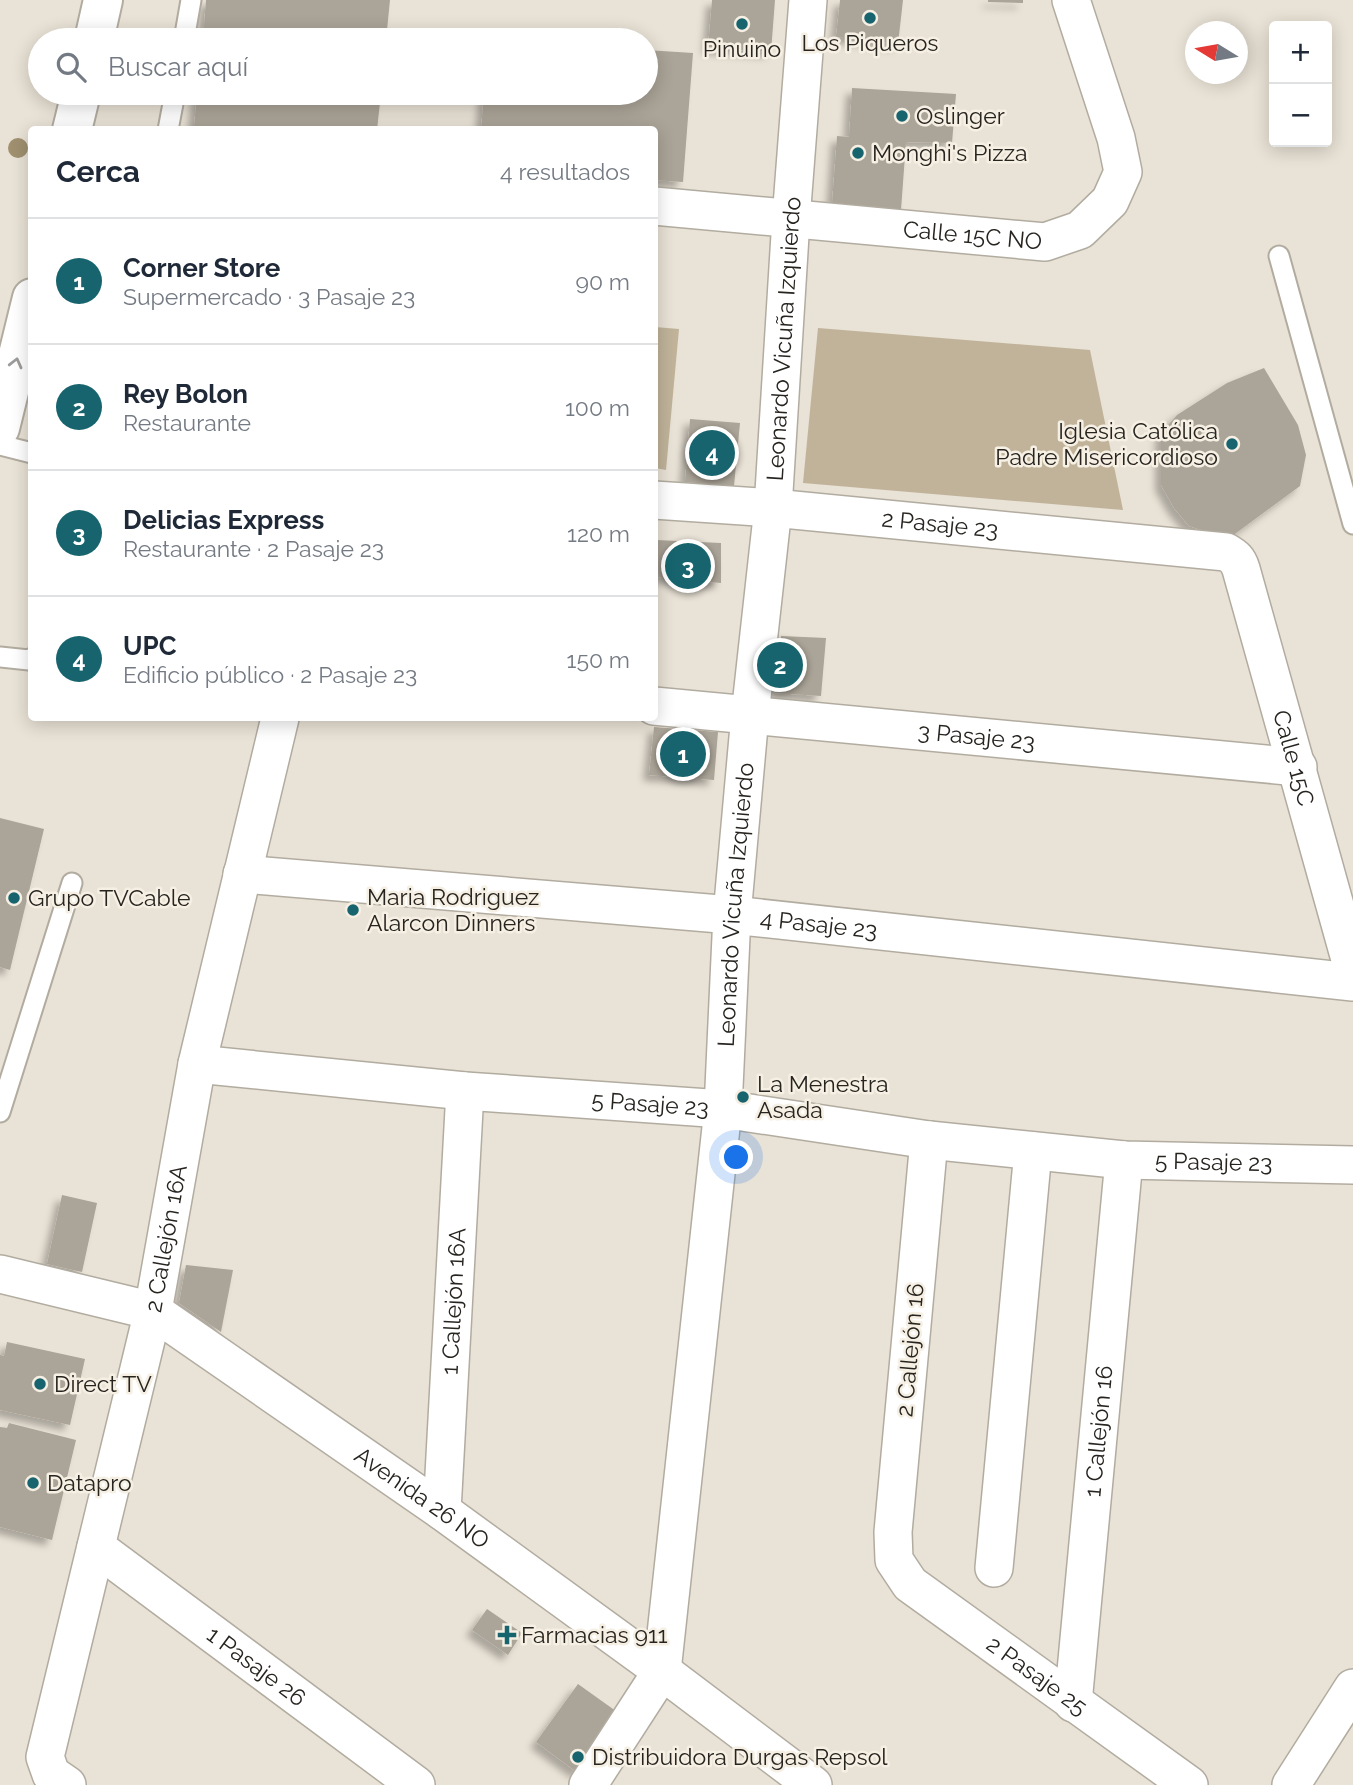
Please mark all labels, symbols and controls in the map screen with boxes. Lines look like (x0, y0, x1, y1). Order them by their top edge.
marker: Los Piqueros (862, 10, 878, 26)
marker: Pinuino (734, 16, 750, 32)
north arrow (1185, 21, 1248, 84)
map controls (1269, 21, 1332, 147)
button: + (1269, 21, 1332, 84)
search box (28, 28, 658, 105)
place label: Los Piqueros (802, 29, 938, 56)
place label: Pinuino (703, 35, 781, 62)
icon: search (52, 48, 90, 86)
text: Buscar aquí (108, 52, 248, 82)
button: − (1269, 84, 1332, 147)
place label: Oslinger (916, 102, 1005, 129)
marker: Oslinger (894, 108, 910, 124)
place label: Monghi's Pizza (872, 139, 1028, 166)
marker: Monghi's Pizza (850, 145, 866, 161)
text: Cerca (56, 154, 140, 189)
text: 4 resultados (500, 158, 630, 185)
street label: Leonardo Vicuña Izquierdo (761, 196, 806, 482)
street label: Calle 15C NO (902, 215, 1043, 255)
text: Corner Store (123, 253, 280, 283)
text: 1 (73, 268, 85, 295)
text: 90 m (575, 268, 630, 295)
text: Supermercado · 3 Pasaje 23 (123, 283, 415, 310)
one-way arrow (8, 357, 22, 369)
text: Rey Bolon (123, 379, 248, 409)
text: 2 (73, 394, 85, 421)
text: 100 m (565, 394, 630, 421)
text: Restaurante (123, 409, 251, 436)
place label: Iglesia Católica Padre Misericordioso (995, 417, 1218, 470)
pin: 4 (689, 427, 735, 479)
marker: Iglesia Católica Padre Misericordioso (1224, 436, 1240, 452)
text: Delicias Express (123, 505, 324, 535)
street label: 2 Pasaje 23 (880, 505, 1000, 543)
text: 3 (73, 520, 85, 547)
text: 120 m (567, 520, 630, 547)
text: Restaurante · 2 Pasaje 23 (123, 535, 384, 562)
pin: 3 (665, 540, 711, 592)
text: UPC (123, 631, 177, 661)
pin: 2 (757, 639, 803, 691)
text: 4 (72, 646, 86, 673)
text: 150 m (567, 646, 630, 673)
text: Edificio público · 2 Pasaje 23 (123, 661, 417, 688)
street label: Calle 15C (1268, 707, 1321, 809)
street label: 3 Pasaje 23 (917, 717, 1036, 755)
pin: 1 (660, 728, 706, 780)
street label: Leonardo Vicuña Izquierdo (712, 761, 759, 1047)
place label: Maria Rodriguez Alarcon Dinners (367, 883, 539, 936)
place label: Grupo TVCable (28, 884, 191, 911)
marker: Grupo TVCable (6, 890, 22, 906)
marker: Maria Rodriguez Alarcon Dinners (345, 902, 361, 918)
street label: 4 Pasaje 23 (759, 904, 879, 944)
place label: La Menestra Asada (757, 1070, 889, 1123)
street label: 5 Pasaje 23 (591, 1086, 710, 1121)
marker: La Menestra Asada (735, 1089, 751, 1105)
your location (719, 1140, 753, 1174)
street label: 5 Pasaje 23 (1155, 1147, 1273, 1176)
street label: 2 Callejón 16A (139, 1162, 192, 1314)
street label: 1 Callejón 16A (435, 1227, 471, 1376)
street label: 2 Callejón 16 (890, 1282, 929, 1418)
street label: 1 Callejón 16 (1078, 1364, 1118, 1498)
place label: Direct TV (54, 1370, 152, 1397)
marker: Direct TV (32, 1376, 48, 1392)
street label: Avenida 26 NO (350, 1441, 495, 1554)
place label: Datapro (47, 1469, 132, 1496)
marker: Datapro (25, 1475, 41, 1491)
street label: 1 Pasaje 26 (202, 1620, 312, 1712)
place label: Farmacias 911 (521, 1621, 668, 1648)
marker: Farmacias 911 (499, 1627, 515, 1643)
street label: 2 Pasaje 25 (982, 1630, 1093, 1720)
place label: Distribuidora Durgas Repsol (592, 1743, 888, 1770)
marker: Distribuidora Durgas Repsol (570, 1749, 586, 1765)

